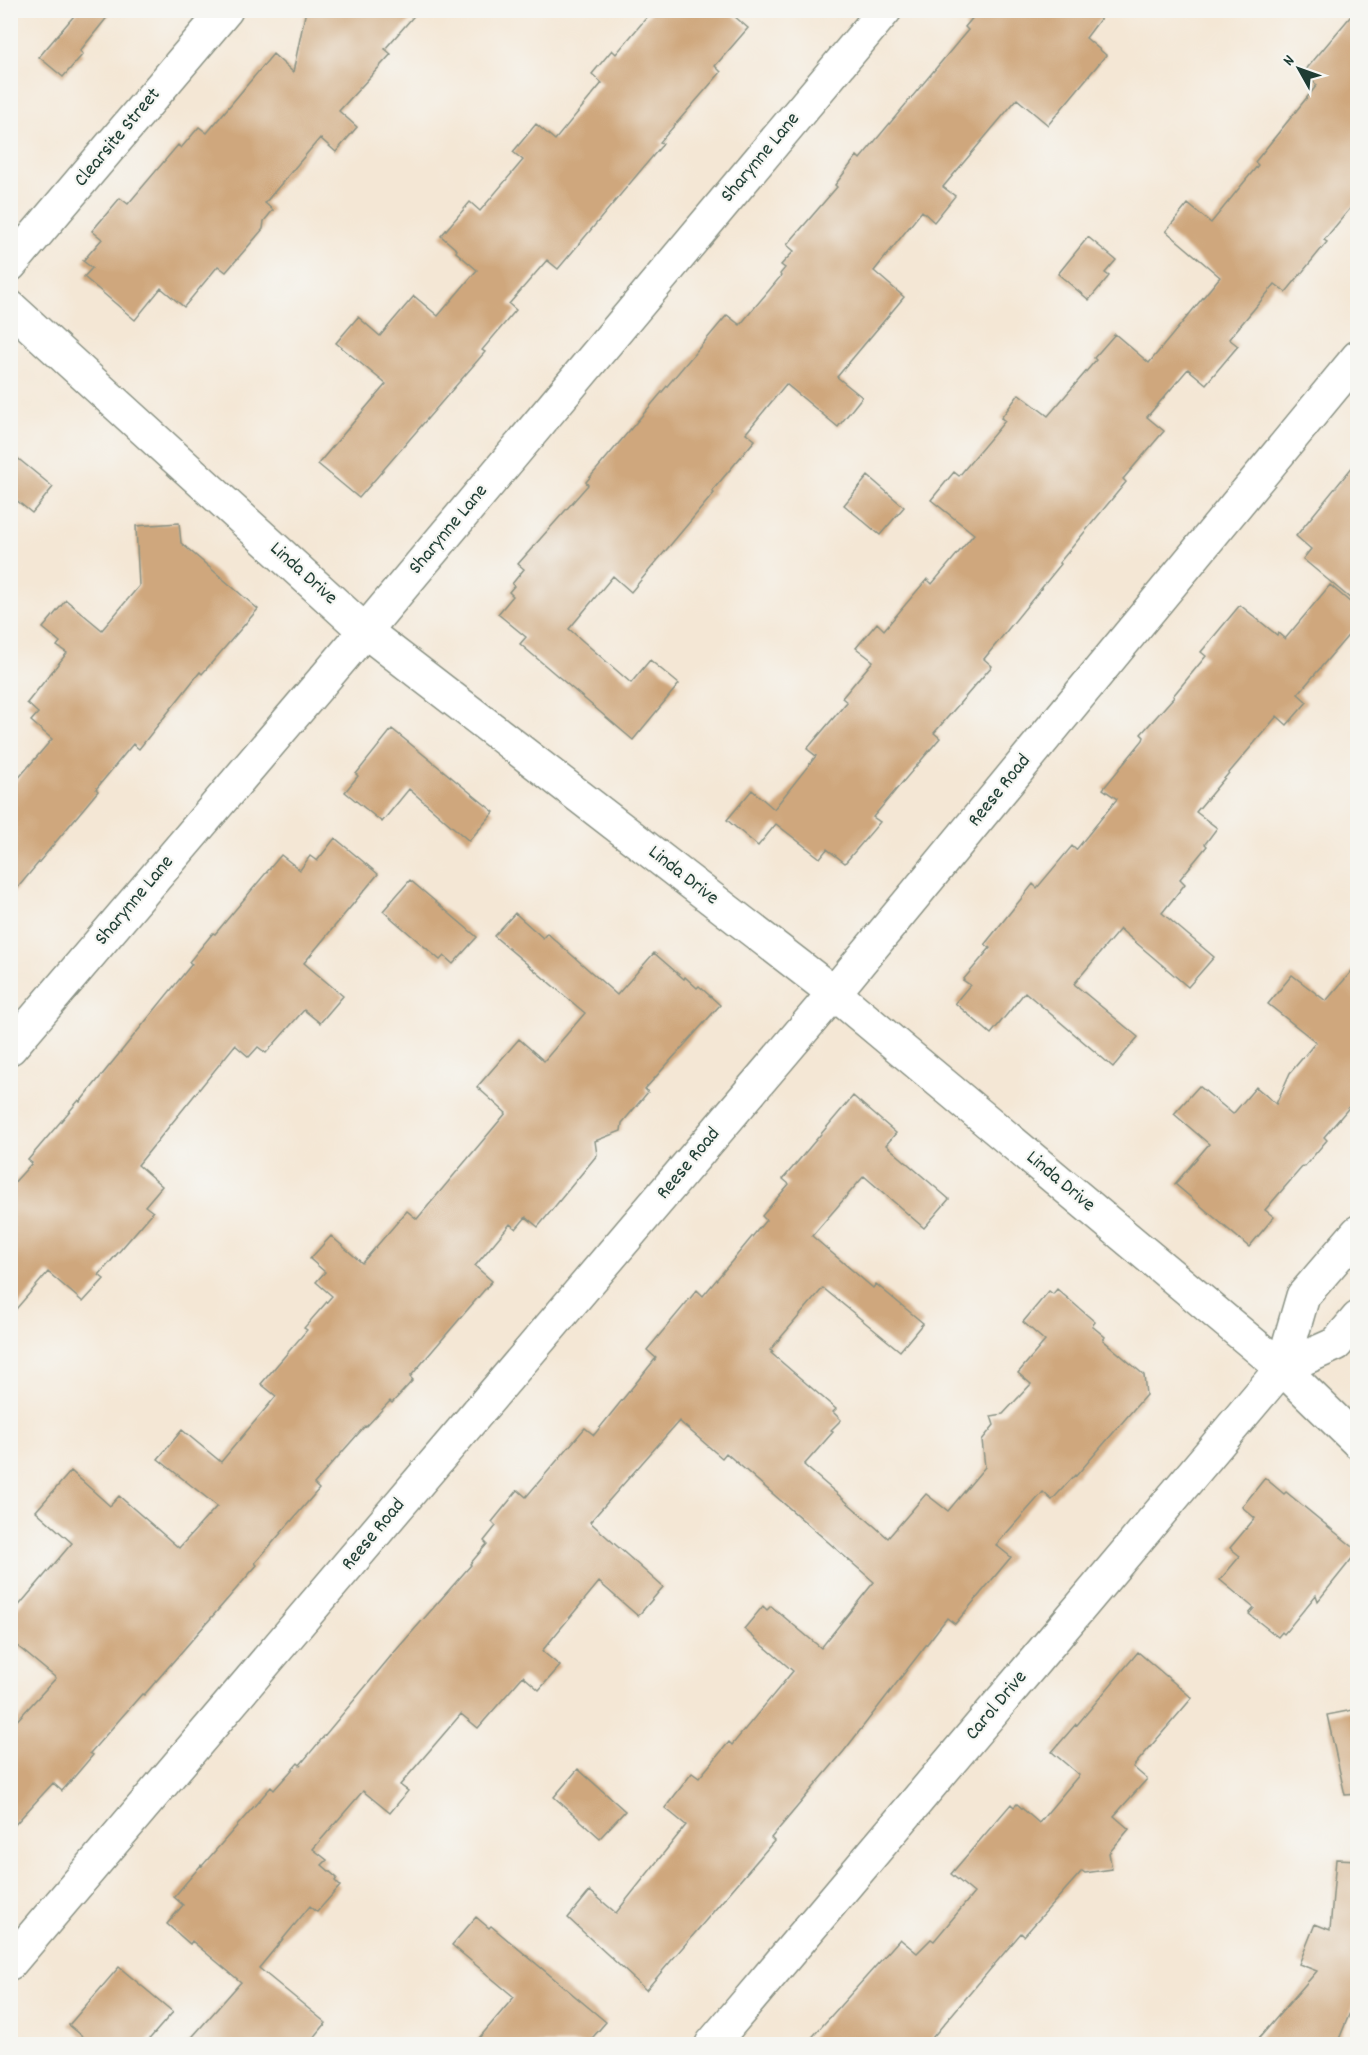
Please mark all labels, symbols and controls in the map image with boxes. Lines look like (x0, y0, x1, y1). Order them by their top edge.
north arrow (1269, 39, 1329, 99)
text: N (1278, 50, 1301, 71)
street label: Clearsite Street (68, 82, 168, 194)
street label: Sharynne Lane (715, 107, 807, 209)
street label: Sharynne Lane (403, 479, 495, 581)
street label: Linda Drive (263, 536, 343, 612)
street label: Reese Road (962, 749, 1038, 833)
street label: Linda Drive (642, 839, 724, 913)
street label: Sharynne Lane (89, 850, 181, 952)
street label: Reese Road (650, 1122, 728, 1206)
street label: Linda Drive (1019, 1145, 1101, 1220)
street label: Reese Road (335, 1493, 413, 1577)
street label: Carol Drive (959, 1665, 1035, 1747)

